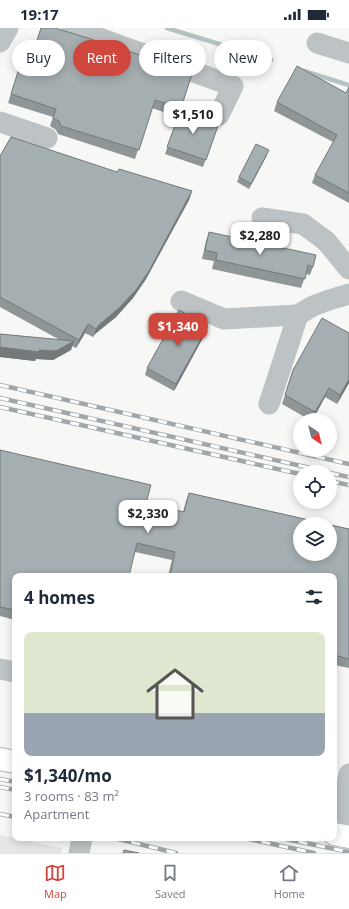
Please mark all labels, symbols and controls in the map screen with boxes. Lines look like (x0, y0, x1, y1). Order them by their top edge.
text: 19:17 (20, 4, 59, 24)
chip: Buy (12, 40, 65, 76)
chip: Rent (73, 40, 131, 76)
chip: Filters (139, 40, 206, 76)
chip: New (214, 40, 272, 76)
pin: $1,510 (160, 101, 226, 135)
text: $1,510 (173, 105, 213, 123)
pin: $2,280 (227, 222, 293, 256)
text: $2,280 (240, 226, 280, 244)
pin: $1,340 (145, 313, 211, 347)
text: $1,340 (158, 317, 198, 335)
north arrow (293, 413, 337, 457)
map controls (293, 413, 337, 561)
button: locate (293, 465, 337, 509)
pin: $2,330 (115, 500, 181, 534)
text: $2,330 (128, 504, 168, 522)
button: layers (293, 517, 337, 561)
text: 4 homes (24, 586, 95, 609)
icon: filters (303, 586, 325, 608)
icon: home (139, 658, 211, 730)
text: $1,340/mo (24, 764, 112, 787)
text: 3 rooms · 83 m² (24, 787, 119, 805)
text: Apartment (24, 805, 89, 823)
tab: Map (44, 862, 67, 901)
tab: Saved (155, 862, 186, 901)
tab: Home (274, 862, 305, 901)

